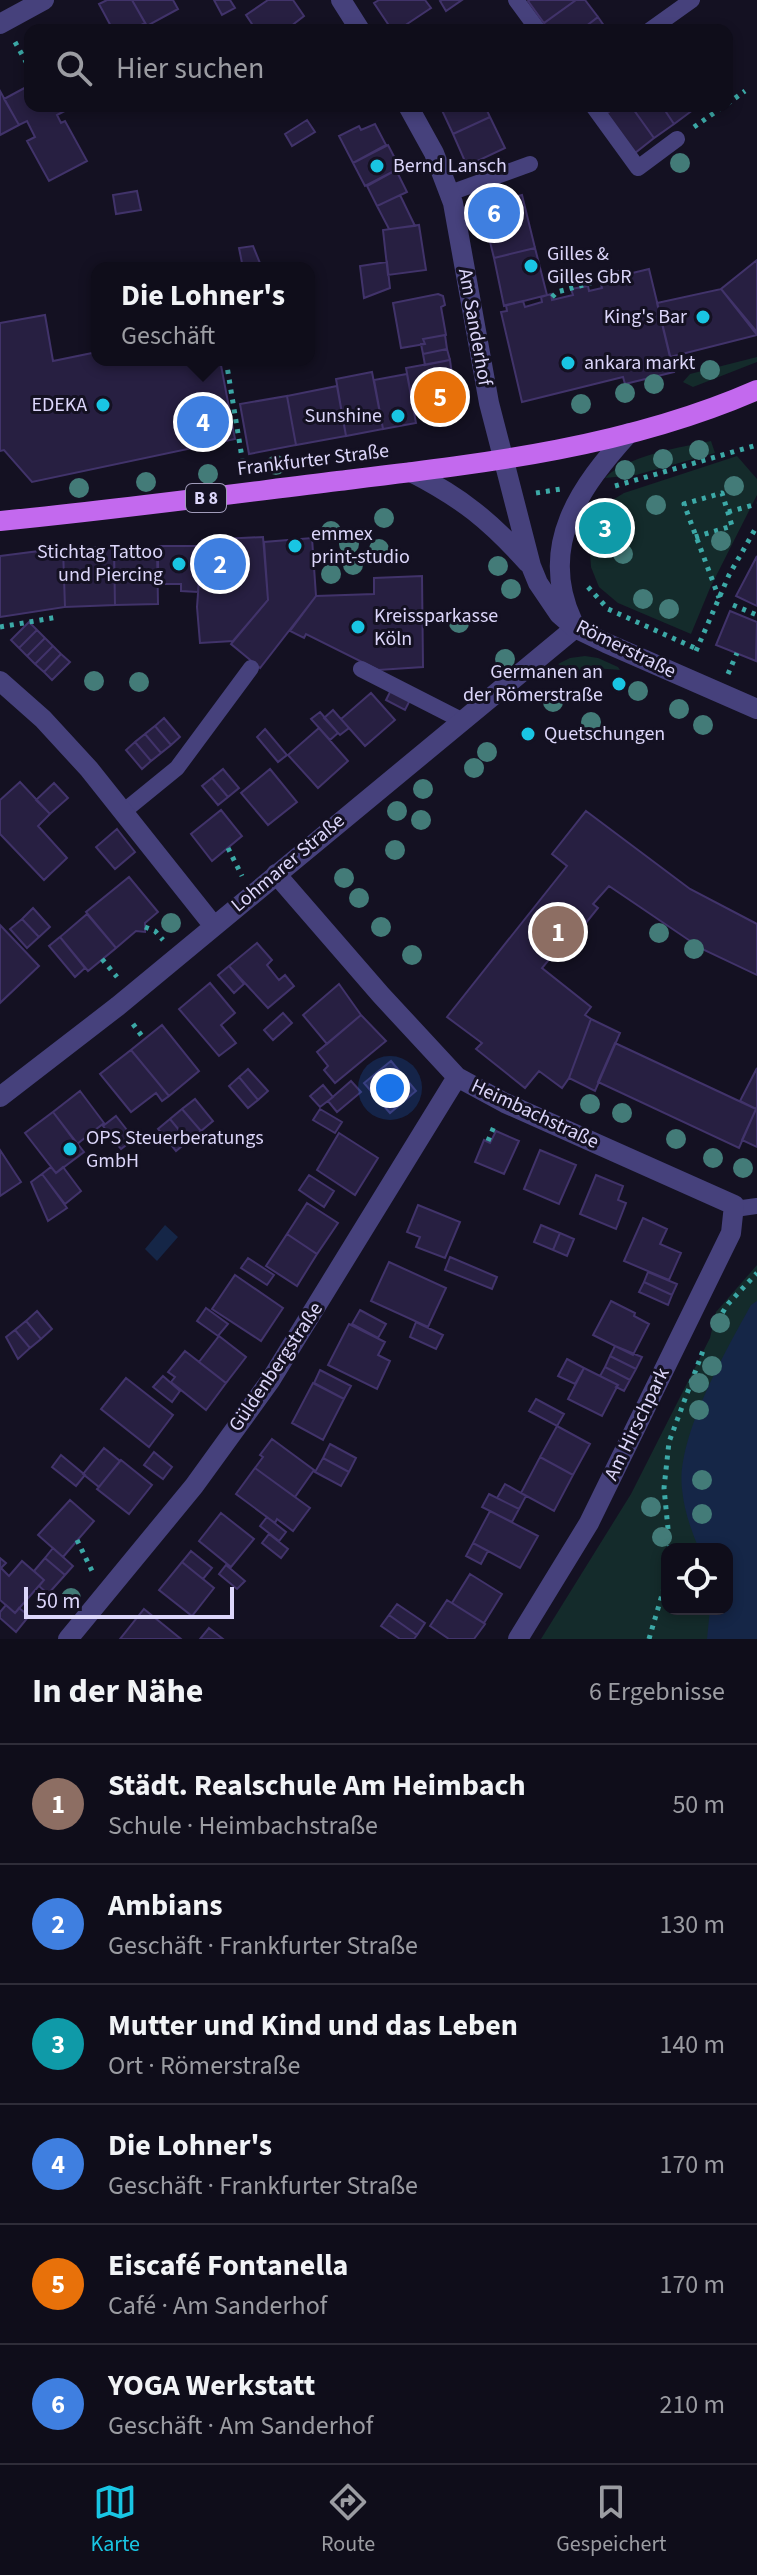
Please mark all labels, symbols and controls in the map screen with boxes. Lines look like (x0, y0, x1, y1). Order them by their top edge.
search box (24, 24, 733, 112)
icon: search (52, 46, 96, 90)
text: Hier suchen (116, 47, 264, 90)
place label: Bernd Lansch (393, 152, 507, 180)
marker: Bernd Lansch (368, 157, 386, 175)
pin: 6 (468, 183, 520, 243)
place label: Gilles & Gilles GbR (547, 240, 632, 291)
marker: Gilles & Gilles GbR (522, 257, 540, 275)
popup (91, 262, 315, 366)
street label: Am Sanderhof (451, 266, 499, 389)
text: Die Lohner's (121, 274, 285, 317)
place label: King's Bar (604, 303, 687, 331)
marker: King's Bar (694, 308, 712, 326)
text: Geschäft (121, 317, 215, 354)
place label: ankara markt (584, 349, 695, 377)
marker: ankara markt (559, 354, 577, 372)
pin: 5 (414, 367, 466, 427)
place label: EDEKA (31, 391, 87, 419)
pin: 4 (177, 392, 229, 452)
marker: EDEKA (94, 396, 112, 414)
place label: Sunshine (304, 402, 382, 430)
marker: Sunshine (389, 407, 407, 425)
street label: Frankfurter Straße (235, 437, 391, 483)
road number: B 8 (186, 484, 226, 512)
pin: 3 (579, 498, 631, 558)
place label: emmex print-studio (311, 520, 410, 571)
pin: 2 (194, 534, 246, 594)
marker: emmex print-studio (286, 537, 304, 555)
place label: Stichtag Tattoo und Piercing (37, 538, 163, 589)
marker: Stichtag Tattoo und Piercing (170, 555, 188, 573)
place label: Kreissparkasse Köln (374, 602, 498, 653)
street label: Römerstraße (571, 613, 681, 685)
marker: Kreissparkasse Köln (349, 618, 367, 636)
place label: Germanen an der Römerstraße (463, 658, 603, 709)
marker: Germanen an der Römerstraße (610, 675, 628, 693)
place label: Quetschungen (544, 720, 665, 748)
marker: Quetschungen (519, 725, 537, 743)
street label: Lohmarer Straße (225, 807, 351, 919)
pin: 1 (532, 902, 584, 962)
your location (370, 1068, 410, 1108)
street label: Heimbachstraße (467, 1072, 604, 1156)
place label: OPS Steuerberatungs GmbH (86, 1124, 264, 1175)
marker: OPS Steuerberatungs GmbH (61, 1140, 79, 1158)
street label: Güldenbergstraße (222, 1297, 330, 1437)
street label: Am Hirschpark (598, 1363, 676, 1485)
map controls (661, 1543, 733, 1615)
button: locate (661, 1543, 733, 1615)
scale bar (24, 1583, 234, 1619)
text: 50 m (36, 1585, 81, 1617)
text: In der Nähe (32, 1667, 203, 1716)
text: 6 Ergebnisse (589, 1673, 725, 1710)
text: Städt. Realschule Am Heimbach (108, 1764, 526, 1807)
text: 1 (51, 1786, 65, 1823)
text: 50 m (672, 1786, 725, 1823)
text: Schule · Heimbachstraße (108, 1807, 378, 1844)
text: Ambians (108, 1884, 223, 1927)
text: 2 (51, 1906, 65, 1943)
text: 130 m (659, 1906, 725, 1943)
text: Geschäft · Frankfurter Straße (108, 1927, 418, 1964)
text: Mutter und Kind und das Leben (108, 2004, 518, 2047)
text: 3 (51, 2026, 65, 2063)
text: 140 m (659, 2026, 725, 2063)
text: Ort · Römerstraße (108, 2047, 301, 2084)
text: Die Lohner's (108, 2124, 272, 2167)
text: 4 (51, 2146, 65, 2183)
text: 170 m (659, 2146, 725, 2183)
text: Geschäft · Frankfurter Straße (108, 2167, 418, 2204)
text: Eiscafé Fontanella (108, 2244, 348, 2287)
text: 5 (51, 2266, 65, 2303)
text: 170 m (659, 2266, 725, 2303)
text: Café · Am Sanderhof (108, 2287, 327, 2324)
text: YOGA Werkstatt (108, 2364, 315, 2407)
text: 6 (51, 2386, 65, 2423)
text: 210 m (659, 2386, 725, 2423)
text: Geschäft · Am Sanderhof (108, 2407, 373, 2444)
tab: Karte (91, 2480, 140, 2560)
tab: Route (321, 2480, 375, 2560)
tab: Gespeichert (556, 2480, 667, 2560)

